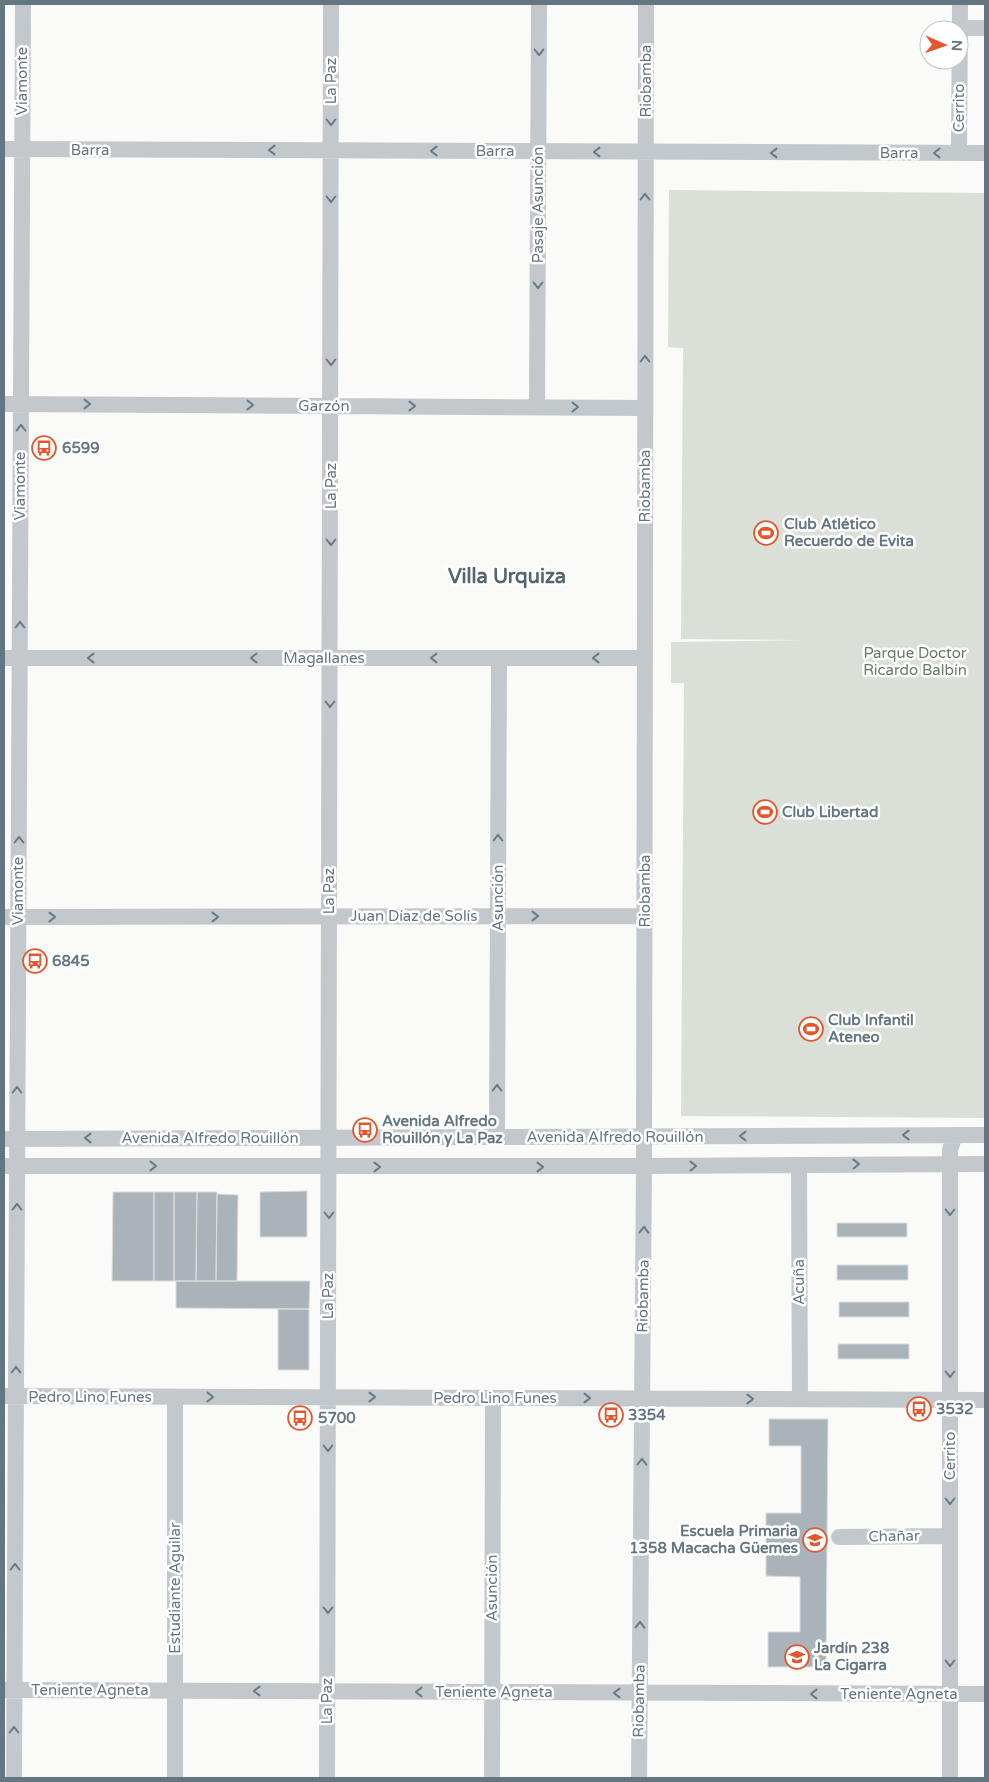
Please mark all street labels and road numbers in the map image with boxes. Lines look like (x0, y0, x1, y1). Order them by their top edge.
street label: Riobamba (637, 44, 655, 118)
street label: Viamonte (13, 47, 31, 115)
street label: La Paz (322, 58, 340, 104)
street label: Cerrito (950, 84, 968, 132)
street label: Barra (71, 141, 109, 159)
street label: Barra (476, 142, 514, 160)
street label: Barra (880, 144, 918, 162)
street label: Pasaje Asunción (529, 147, 547, 263)
street label: Garzón (298, 397, 350, 415)
street label: Riobamba (636, 449, 654, 523)
street label: Viamonte (11, 452, 29, 520)
street label: La Paz (322, 463, 340, 509)
street label: Magallanes (283, 649, 365, 667)
street label: Riobamba (636, 854, 654, 928)
street label: Viamonte (9, 857, 27, 925)
street label: Asunción (489, 865, 507, 931)
street label: La Paz (320, 868, 338, 914)
street label: Juan Díaz de Solís (350, 907, 478, 925)
street label: Avenida Alfredo Rouillón (526, 1128, 704, 1146)
street label: Avenida Alfredo Rouillón (121, 1129, 299, 1147)
street label: Riobamba (633, 1259, 653, 1333)
street label: Acuña (790, 1259, 808, 1305)
street label: La Paz (319, 1273, 337, 1319)
street label: Pedro Lino Funes (28, 1388, 152, 1406)
street label: Pedro Lino Funes (433, 1389, 557, 1407)
street label: Cerrito (941, 1432, 959, 1480)
street label: Estudiante Aguilar (166, 1522, 184, 1654)
street label: Chañar (868, 1527, 920, 1545)
street label: Asunción (483, 1555, 501, 1621)
street label: Riobamba (629, 1664, 649, 1738)
street label: La Paz (318, 1678, 336, 1724)
street label: Teniente Agneta (31, 1681, 149, 1699)
street label: Teniente Agneta (435, 1683, 553, 1701)
street label: Teniente Agneta (840, 1685, 958, 1703)

